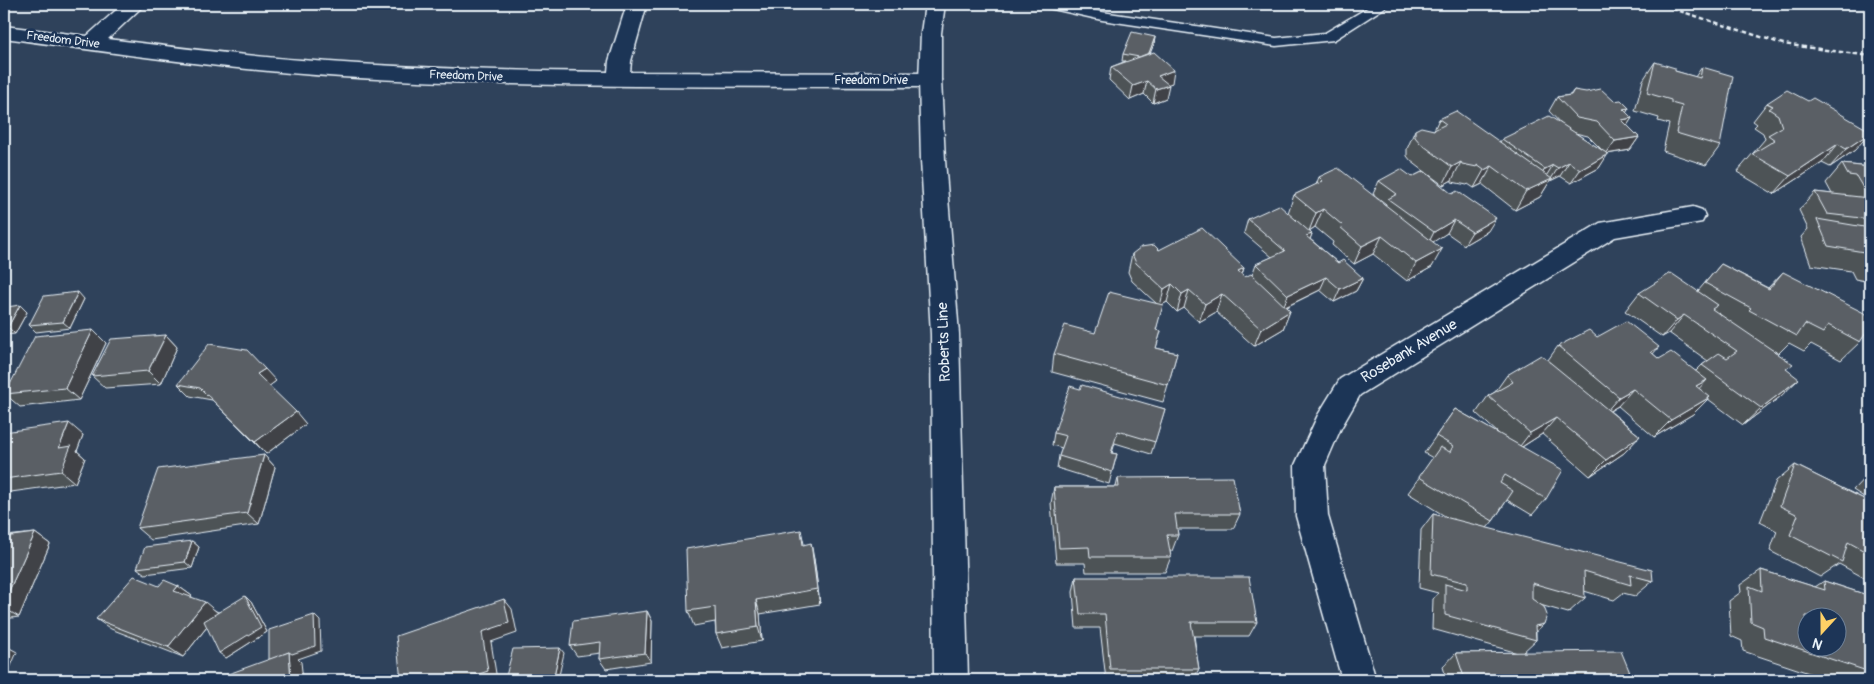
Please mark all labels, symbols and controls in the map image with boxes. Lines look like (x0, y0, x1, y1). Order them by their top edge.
street label: Freedom Drive (26, 28, 101, 52)
street label: Freedom Drive (429, 67, 503, 85)
street label: Freedom Drive (834, 73, 908, 88)
street label: Roberts Line (933, 301, 955, 382)
street label: Rosebank Avenue (1357, 315, 1461, 387)
north arrow (1796, 606, 1846, 656)
text: N (1810, 634, 1825, 653)

